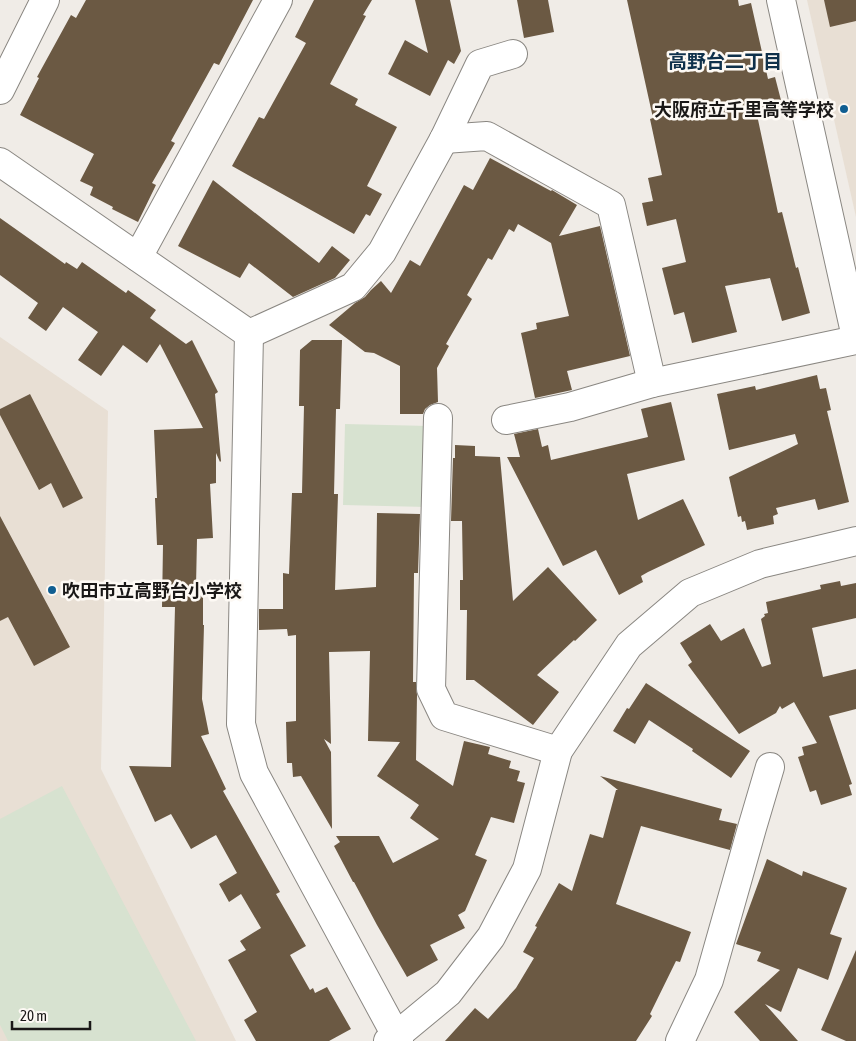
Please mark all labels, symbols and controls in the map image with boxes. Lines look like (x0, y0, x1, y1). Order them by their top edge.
district label: 高野台二丁目 (668, 50, 782, 72)
place label: 大阪府立千里高等学校 (654, 99, 834, 120)
marker: 大阪府立千里高等学校 (838, 103, 850, 115)
place label: 吹田市立高野台小学校 (62, 580, 242, 601)
marker: 吹田市立高野台小学校 (46, 584, 58, 596)
scale bar (12, 998, 90, 1030)
text: 20 m (20, 1007, 47, 1024)

